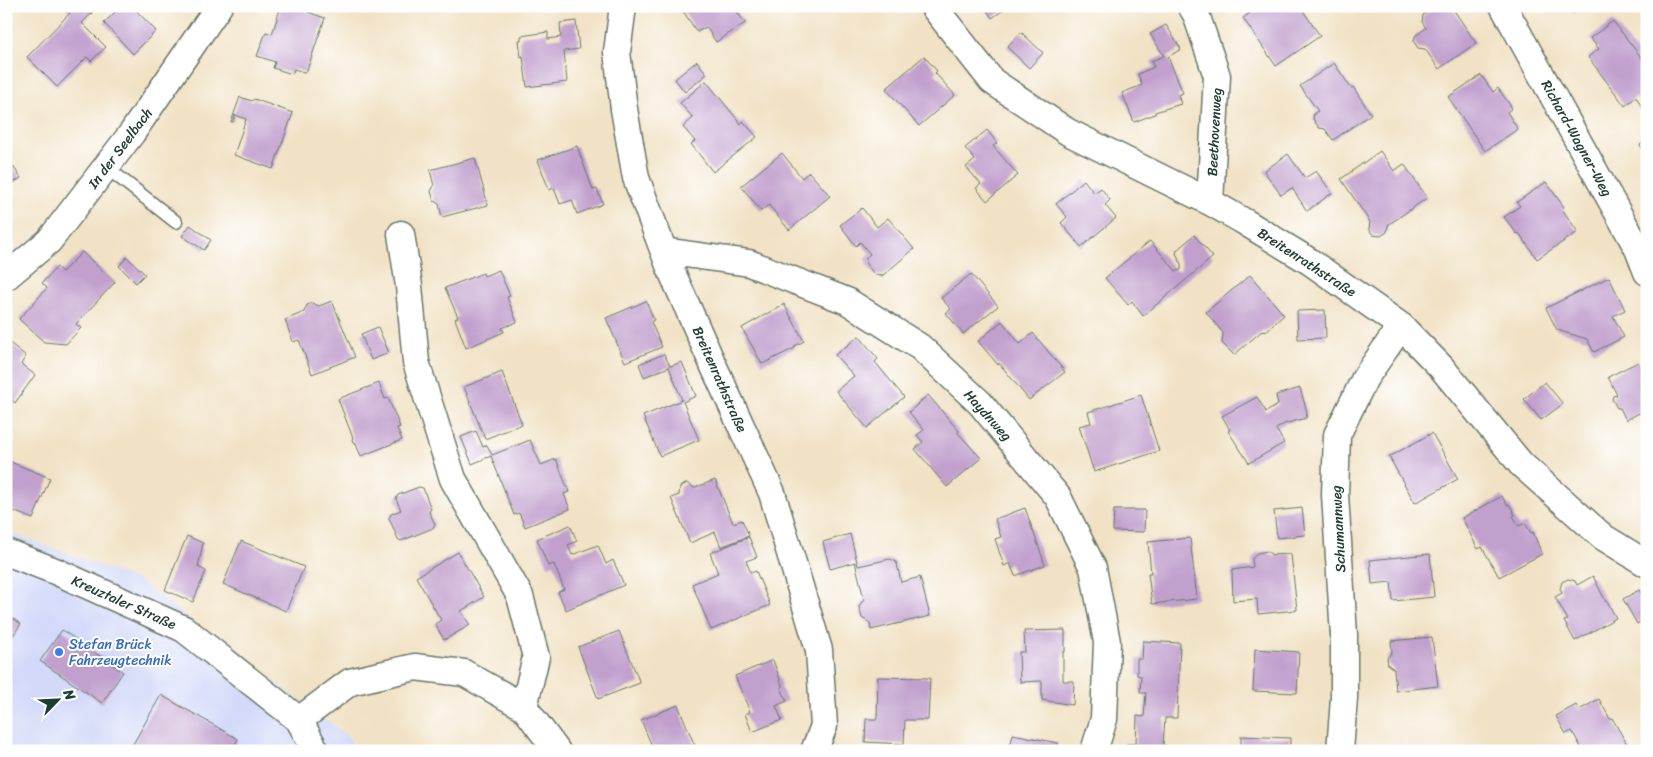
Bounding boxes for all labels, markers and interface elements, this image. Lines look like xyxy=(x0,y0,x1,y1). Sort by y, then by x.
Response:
street label: Richard-Wagner-Weg xyxy=(1534,75,1619,201)
street label: Beethovenweg xyxy=(1200,87,1229,177)
street label: In der Seelbach xyxy=(81,102,159,195)
street label: Breitenrathstraße xyxy=(1252,221,1362,304)
street label: Breitenrathstraße xyxy=(685,322,754,437)
street label: Haydnweg xyxy=(957,384,1018,447)
street label: Schumannweg xyxy=(1324,485,1353,573)
street label: Kreuztaler Straße xyxy=(67,568,180,637)
place label: Stefan Brück Fahrzeugtechnik xyxy=(69,632,172,673)
marker: Stefan Brück Fahrzeugtechnik xyxy=(53,646,65,658)
north arrow xyxy=(32,674,82,724)
text: N xyxy=(56,684,83,705)

